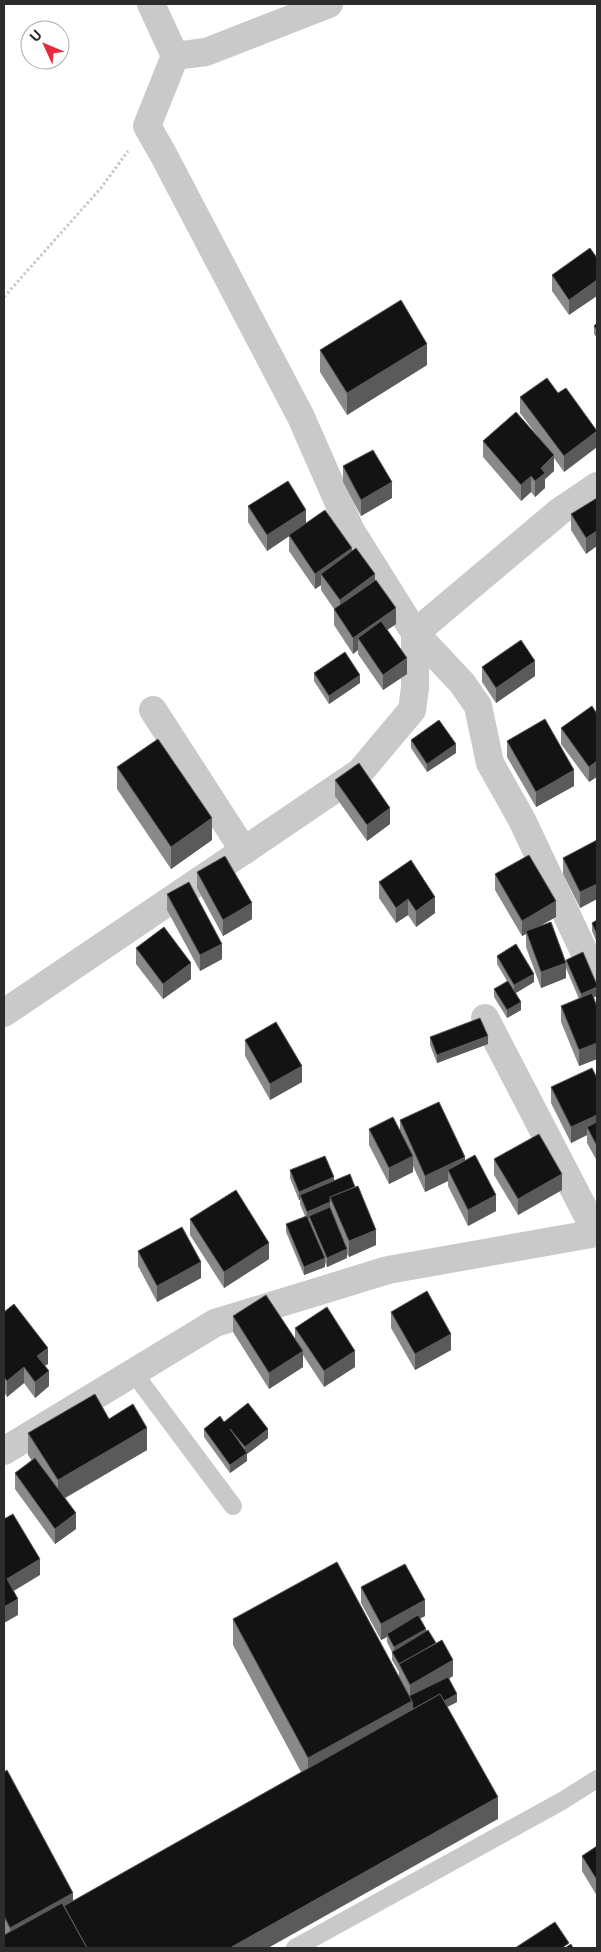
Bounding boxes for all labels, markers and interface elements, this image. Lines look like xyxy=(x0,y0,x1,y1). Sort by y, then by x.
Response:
north arrow xyxy=(20,20,70,70)
text: U xyxy=(26,27,45,45)

